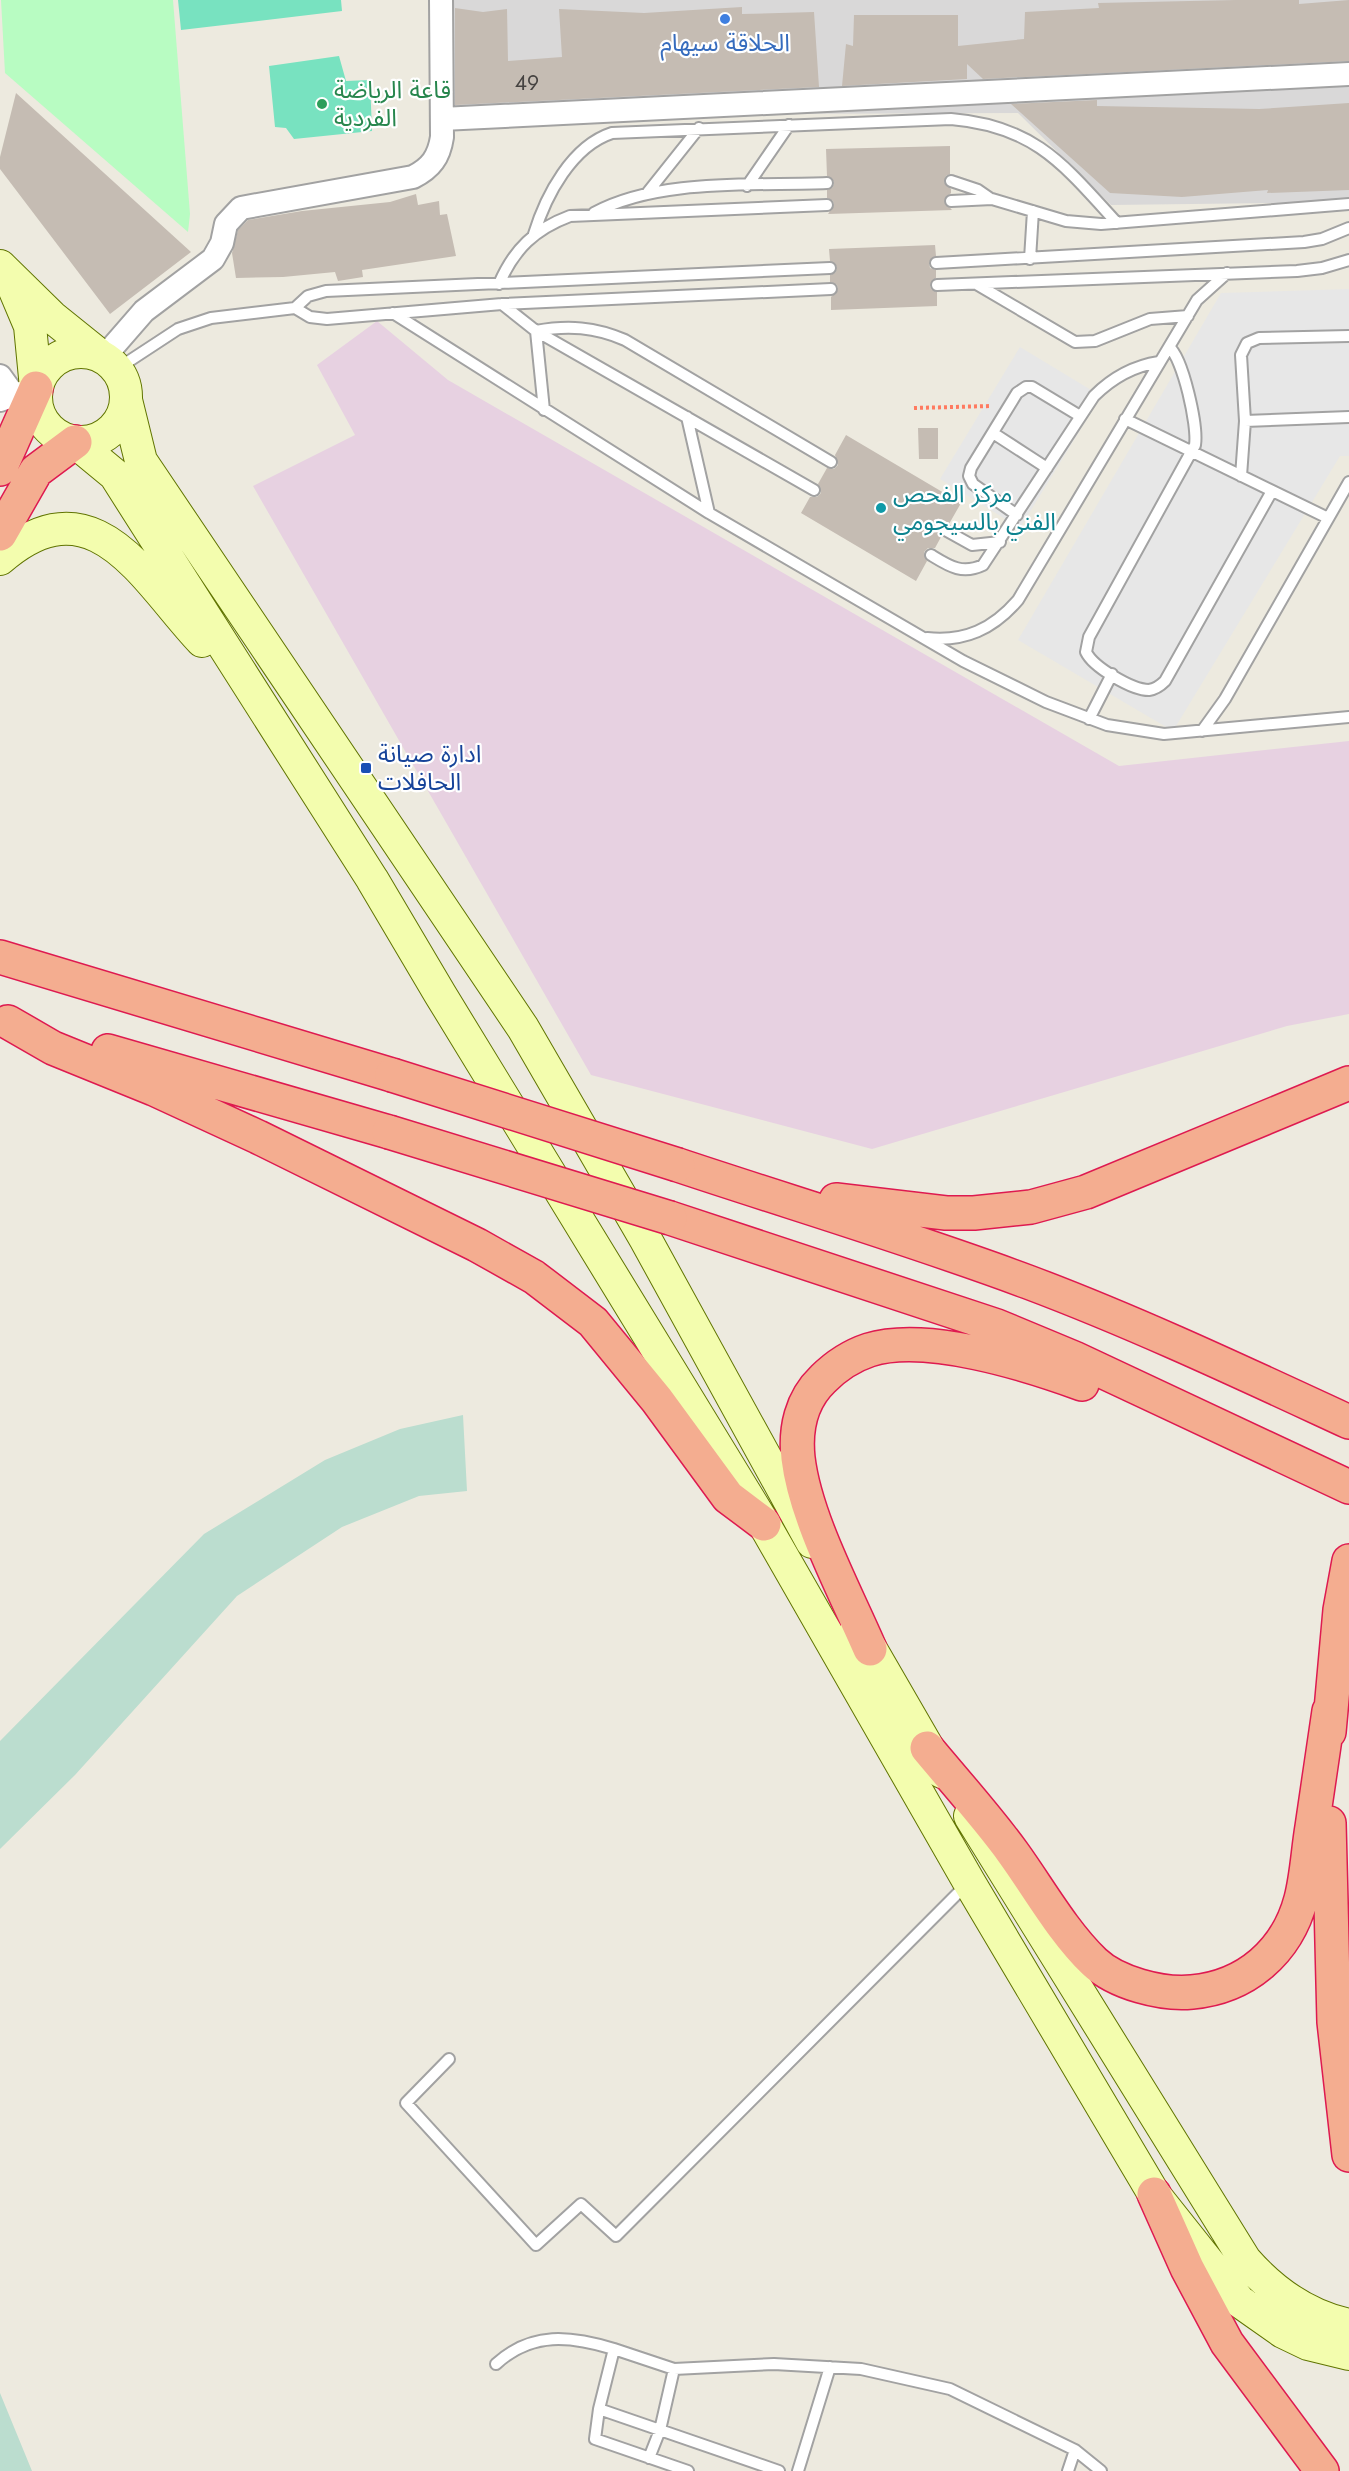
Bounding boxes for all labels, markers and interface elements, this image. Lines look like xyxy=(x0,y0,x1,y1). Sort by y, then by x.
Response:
marker: الحلاقة سيهام xyxy=(718,12,732,26)
place label: الحلاقة سيهام xyxy=(660,25,790,61)
house number: 49 xyxy=(515,68,539,98)
place label: قاعة الرياضة الفردية xyxy=(334,72,451,135)
marker: قاعة الرياضة الفردية xyxy=(315,97,329,111)
place label: مركز الفحص الفني بالسيجومي xyxy=(893,476,1056,541)
marker: مركز الفحص الفني بالسيجومي xyxy=(874,501,888,515)
place label: ادارة صيانة الحافلات xyxy=(378,736,481,799)
marker: ادارة صيانة الحافلات xyxy=(359,761,373,775)

